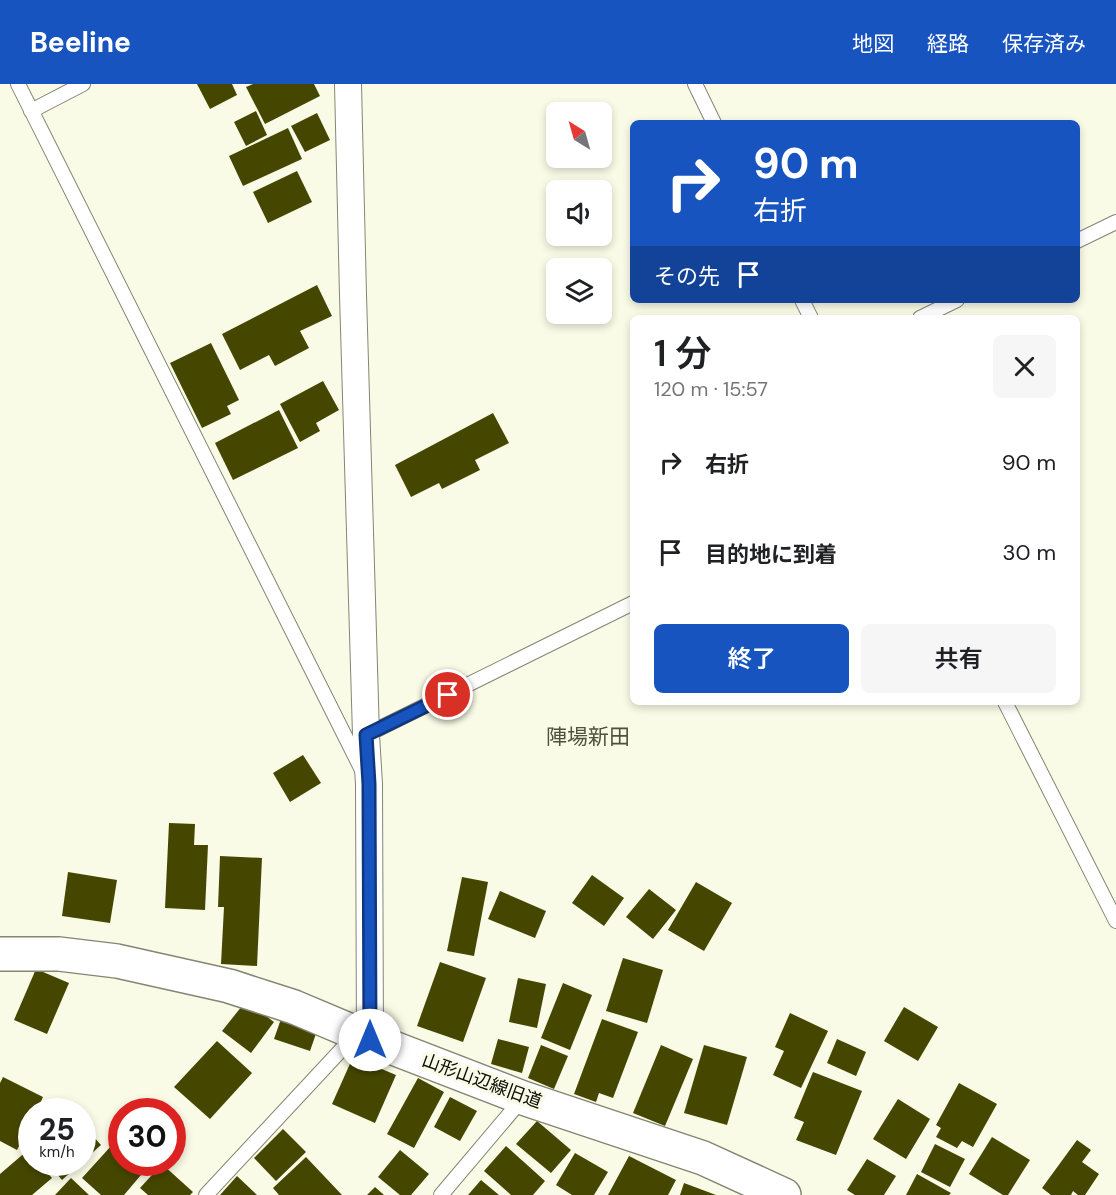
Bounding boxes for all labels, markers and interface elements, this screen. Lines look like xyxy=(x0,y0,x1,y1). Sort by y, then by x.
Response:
text: Beeline xyxy=(30,24,131,61)
text: 地図 xyxy=(852,30,894,58)
text: 経路 xyxy=(927,30,969,58)
text: 保存済み xyxy=(1002,30,1086,58)
north arrow xyxy=(546,102,612,168)
map controls xyxy=(546,102,612,324)
text: 90 m xyxy=(753,136,859,191)
icon: right xyxy=(654,144,732,222)
button: sound xyxy=(546,180,612,246)
text: 右折 xyxy=(753,193,807,228)
button: layers xyxy=(546,258,612,324)
icon: arrive xyxy=(732,258,765,291)
text: その先 xyxy=(654,262,720,291)
text: 1 分 xyxy=(654,330,711,377)
button: close xyxy=(993,335,1056,398)
text: 120 m · 15:57 xyxy=(654,376,768,402)
icon: right xyxy=(654,446,687,479)
text: 90 m xyxy=(1002,448,1056,477)
text: 右折 xyxy=(705,450,749,479)
icon: arrive xyxy=(654,536,687,569)
text: 30 m xyxy=(1002,538,1056,567)
text: 目的地に到着 xyxy=(705,540,837,569)
button: 終了 xyxy=(654,624,849,693)
button: 共有 xyxy=(861,624,1056,693)
pin xyxy=(422,669,473,720)
icon: arrive xyxy=(431,678,464,711)
district label: 陣場新田 xyxy=(546,723,630,751)
position arrow xyxy=(338,1008,402,1072)
street label: 山形山辺線旧道 xyxy=(419,1048,545,1114)
speed limit sign: 30 xyxy=(108,1098,186,1176)
text: 25 xyxy=(39,1110,75,1149)
text: km/h xyxy=(39,1142,75,1162)

